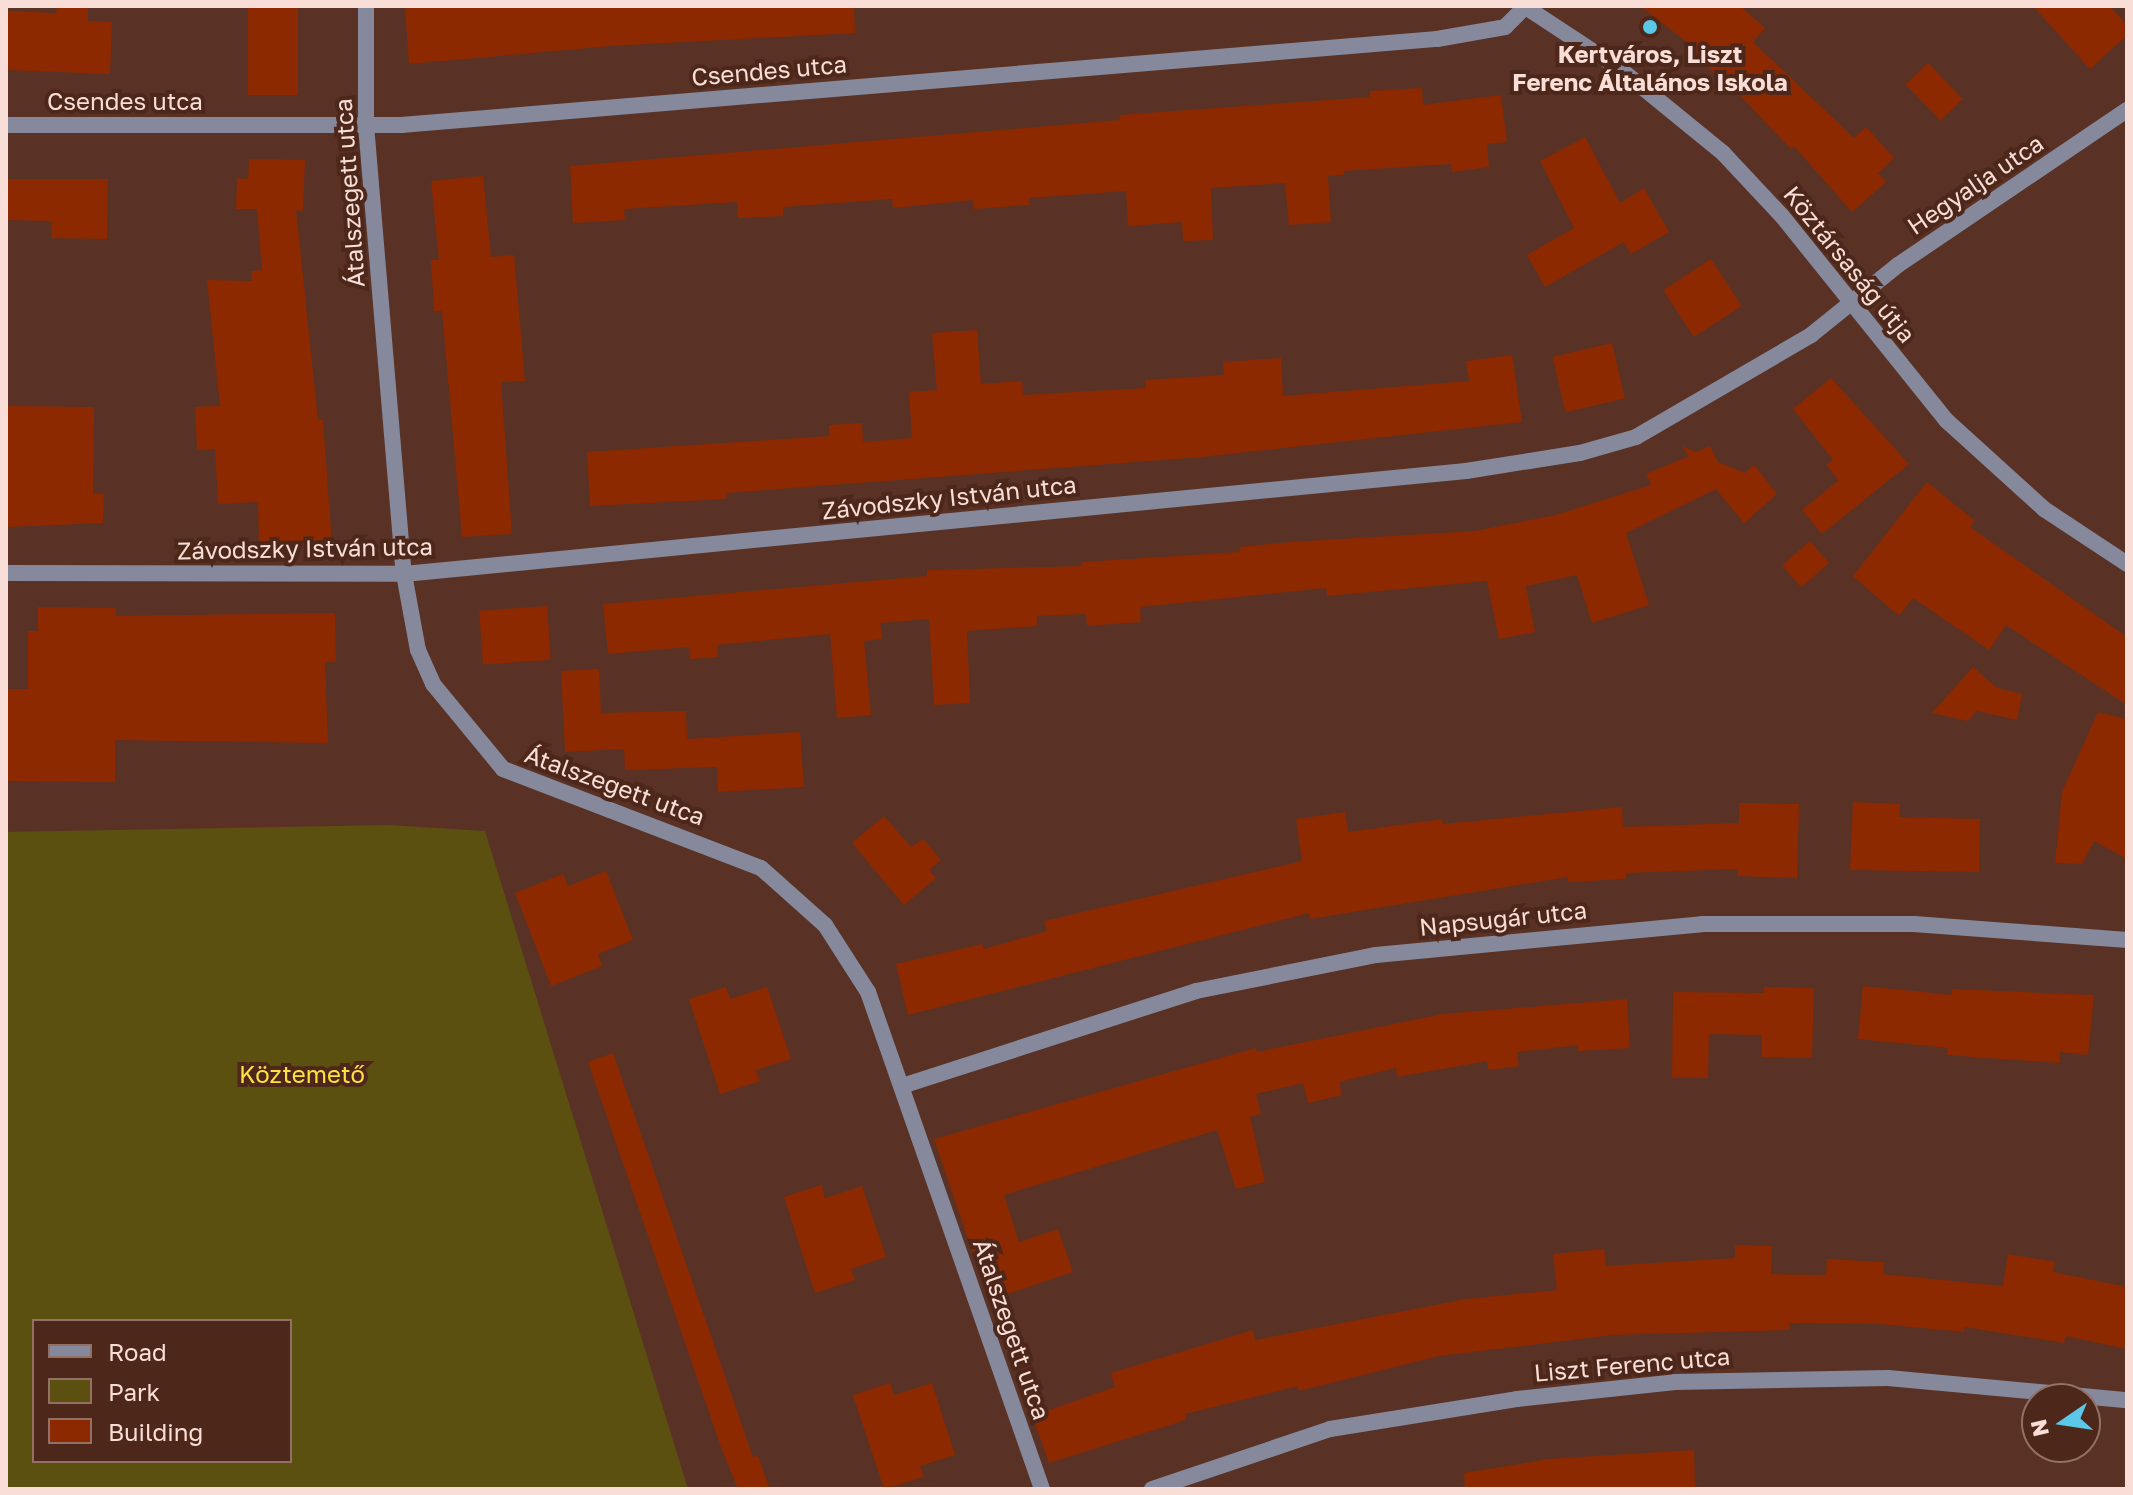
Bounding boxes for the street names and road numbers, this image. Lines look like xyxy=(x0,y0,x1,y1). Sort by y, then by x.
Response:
street label: Csendes utca xyxy=(690,49,848,91)
street label: Csendes utca xyxy=(47,87,203,115)
street label: Átalszegett utca xyxy=(328,98,370,288)
street label: Hegyalja utca xyxy=(1902,128,2048,240)
street label: Köztársaság útja xyxy=(1778,180,1922,348)
street label: Závodszky István utca xyxy=(820,469,1078,525)
street label: Závodszky István utca xyxy=(177,531,433,565)
street label: Átalszegett utca xyxy=(521,739,709,831)
street label: Napsugár utca xyxy=(1418,895,1588,941)
street label: Átalszegett utca xyxy=(968,1235,1056,1423)
street label: Liszt Ferenc utca xyxy=(1533,1341,1731,1387)

